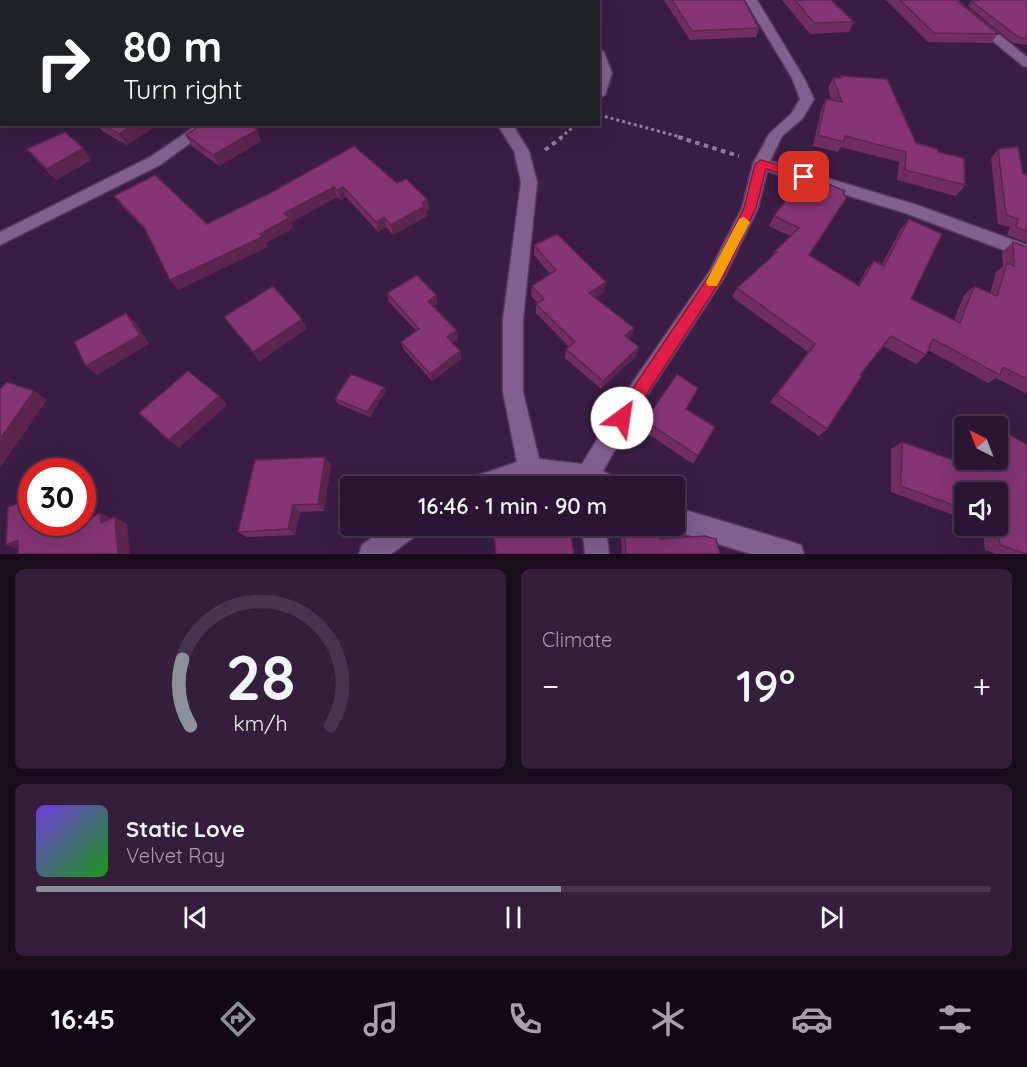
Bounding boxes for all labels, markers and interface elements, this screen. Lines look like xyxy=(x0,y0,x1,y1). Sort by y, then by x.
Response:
text: 80 m xyxy=(123,20,222,73)
icon: right xyxy=(24,24,102,102)
text: Turn right xyxy=(123,72,242,106)
pin xyxy=(778,151,829,202)
icon: arrive xyxy=(787,160,820,193)
position arrow xyxy=(590,386,654,450)
north arrow xyxy=(954,416,1008,470)
map controls xyxy=(954,416,1008,536)
speed limit sign: 30 xyxy=(18,458,96,536)
button: sound xyxy=(954,482,1008,536)
text: 16:46 · 1 min · 90 m xyxy=(418,492,607,520)
text: Climate xyxy=(542,627,612,652)
text: 28 xyxy=(226,638,295,716)
text: 19° xyxy=(736,657,796,713)
text: − xyxy=(542,665,559,706)
text: + xyxy=(972,665,991,706)
text: km/h xyxy=(233,710,288,736)
text: Static Love xyxy=(126,815,245,843)
text: Velvet Ray xyxy=(126,843,225,868)
icon: previous xyxy=(179,901,212,934)
icon: pause xyxy=(497,901,530,934)
icon: next xyxy=(815,901,848,934)
icon: directions xyxy=(217,998,259,1040)
icon: music xyxy=(360,998,402,1040)
icon: phone xyxy=(504,998,546,1040)
icon: climate xyxy=(647,998,689,1040)
icon: car xyxy=(791,998,833,1040)
icon: filters xyxy=(934,998,976,1040)
text: 16:45 xyxy=(51,1002,115,1036)

